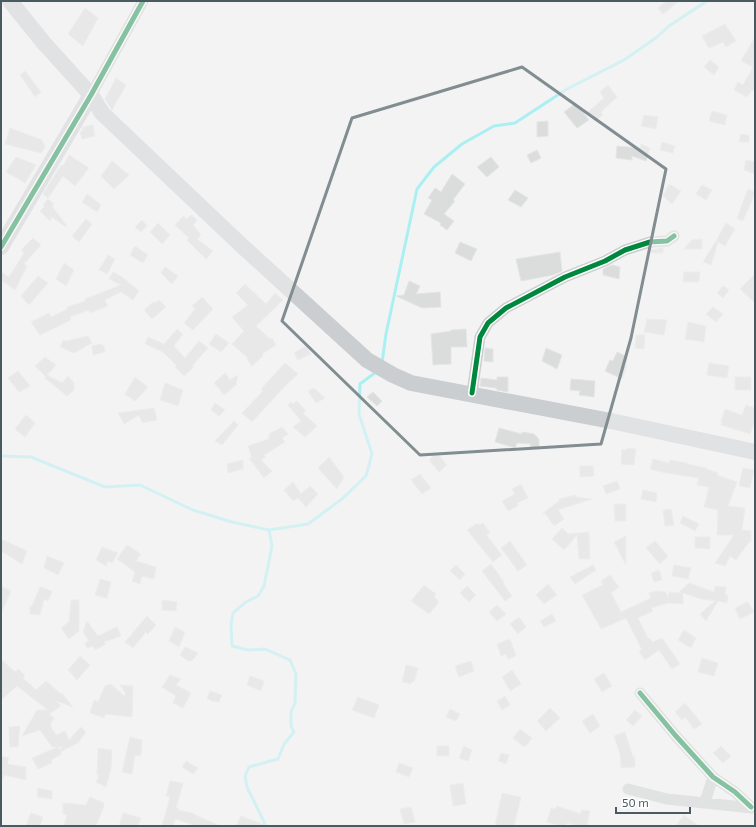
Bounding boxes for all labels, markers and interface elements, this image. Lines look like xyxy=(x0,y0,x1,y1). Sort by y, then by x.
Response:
scale bar xyxy=(616,789,690,815)
text: 50 m xyxy=(622,795,649,809)

